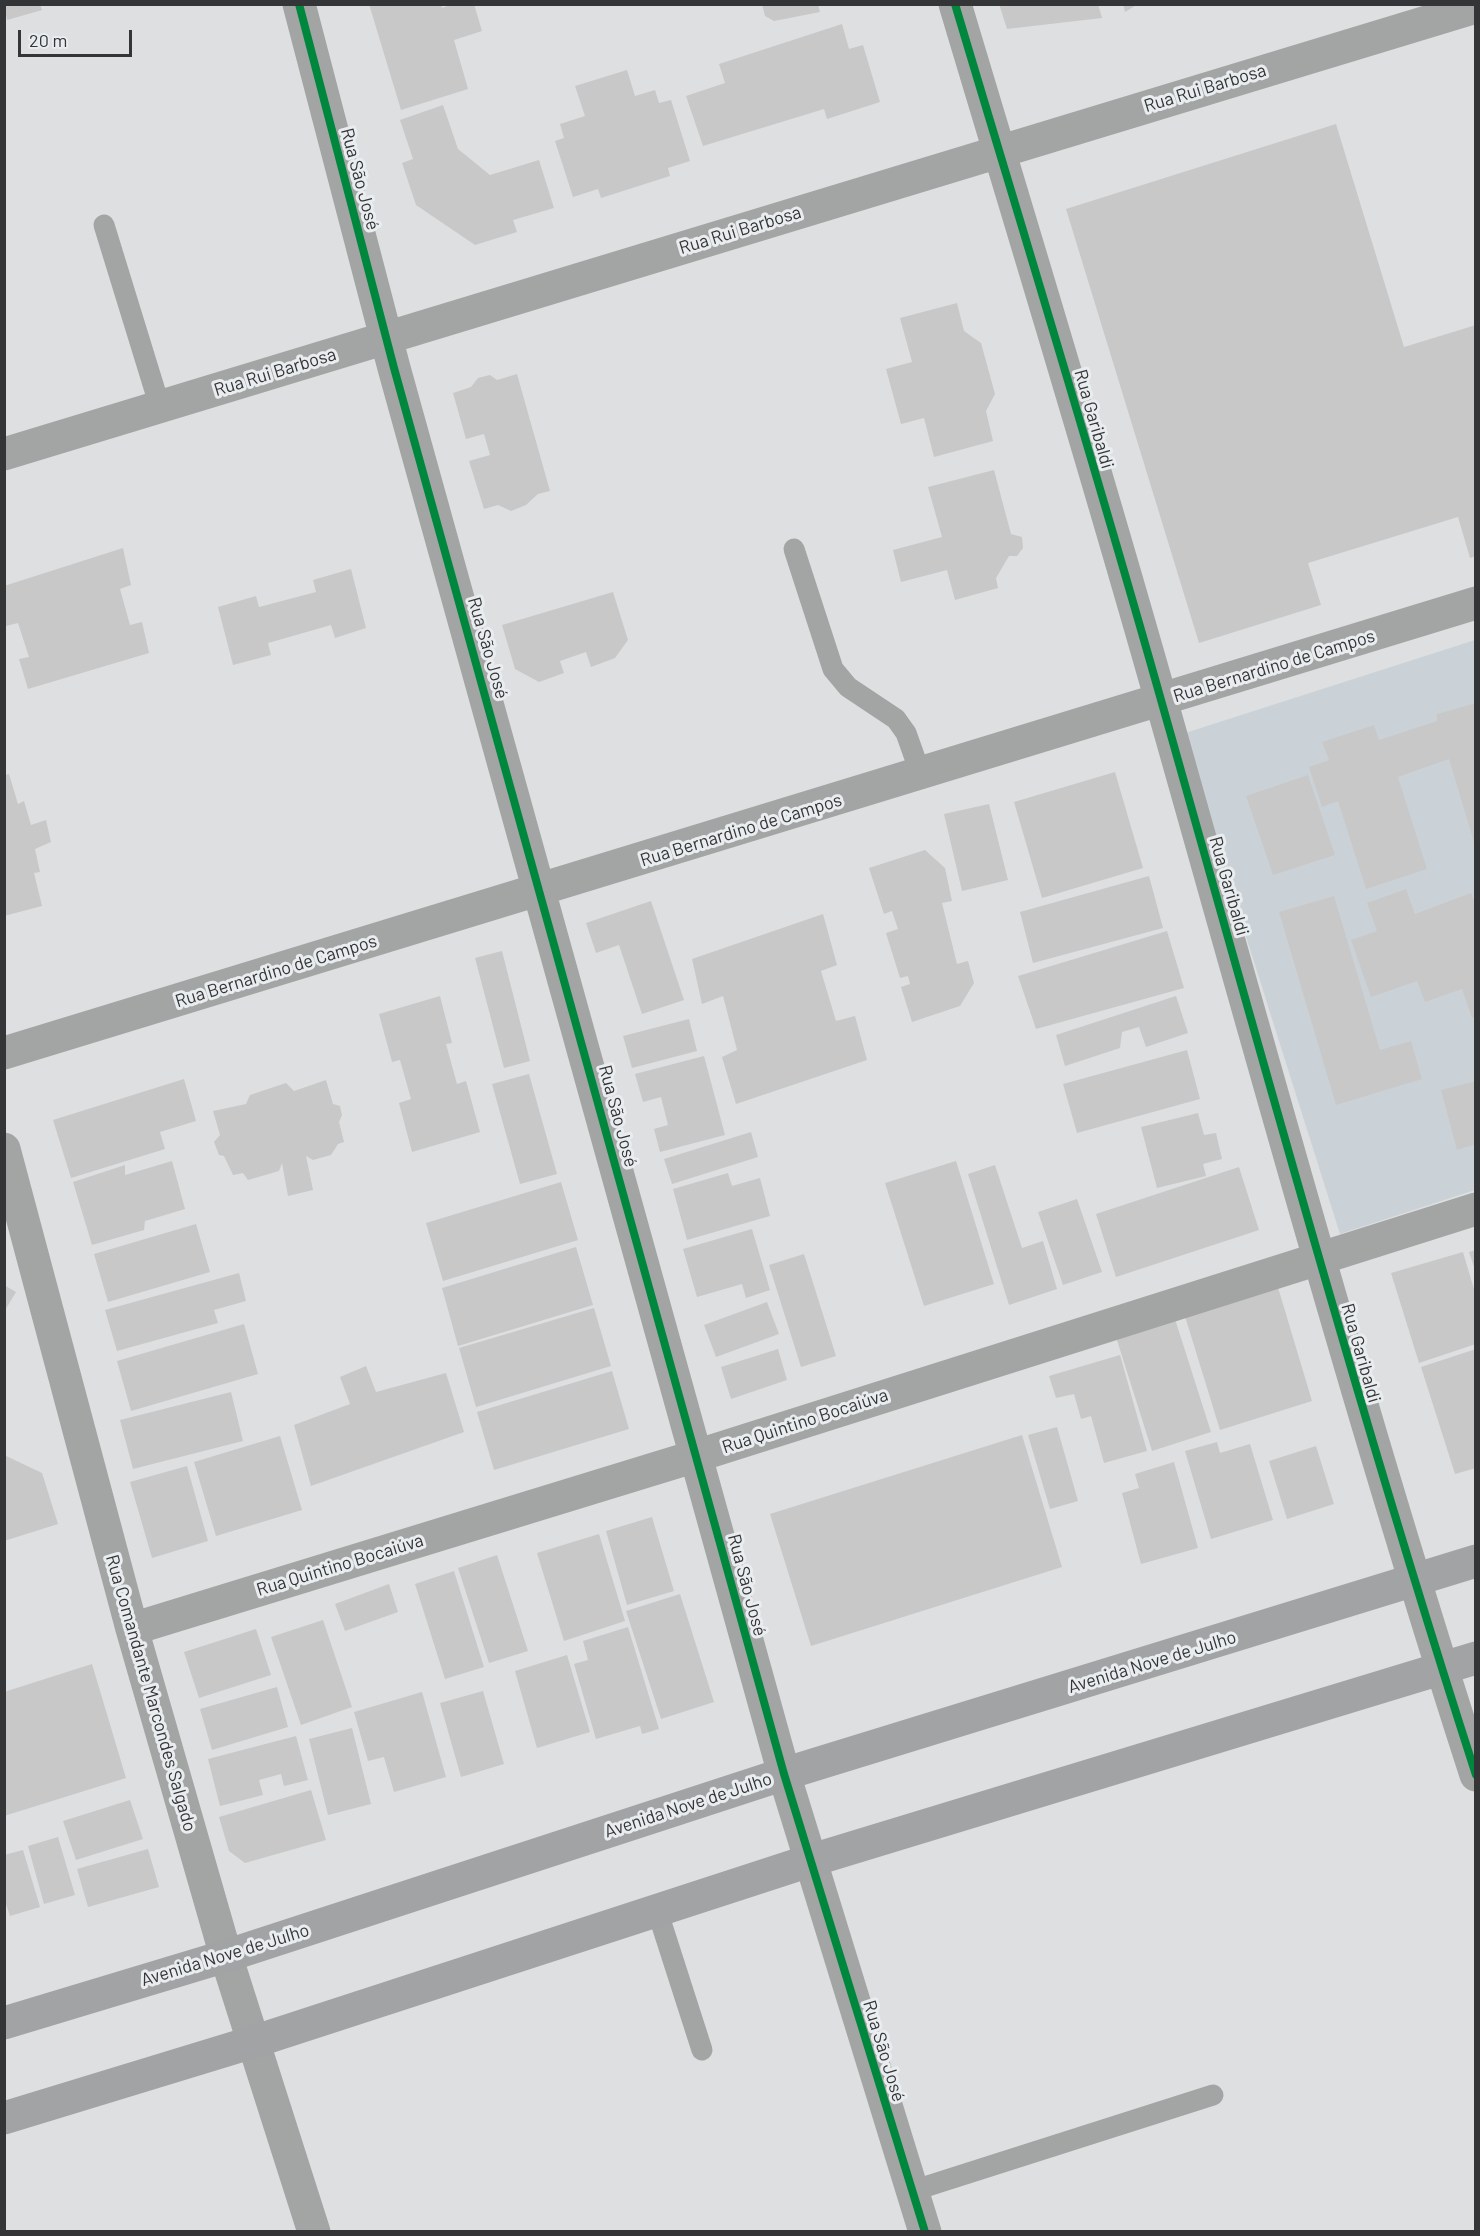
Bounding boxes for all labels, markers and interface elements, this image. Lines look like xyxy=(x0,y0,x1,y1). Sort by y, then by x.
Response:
scale bar xyxy=(21,18,135,56)
text: 20 m xyxy=(29,29,67,51)
street label: Rua Rui Barbosa xyxy=(1141,59,1269,117)
street label: Rua São José xyxy=(336,126,384,232)
street label: Rua Rui Barbosa xyxy=(676,201,804,259)
street label: Rua Rui Barbosa xyxy=(211,343,339,401)
street label: Rua Garibaldi xyxy=(1070,367,1118,471)
street label: Rua São José xyxy=(463,595,513,701)
street label: Rua Bernardino de Campos xyxy=(1171,625,1377,707)
street label: Rua Bernardino de Campos xyxy=(638,789,844,871)
street label: Rua Garibaldi xyxy=(1205,834,1253,938)
street label: Rua Bernardino de Campos xyxy=(173,930,379,1012)
street label: Rua São José xyxy=(594,1063,642,1169)
street label: Rua Garibaldi xyxy=(1337,1301,1385,1405)
street label: Rua Quintino Bocaiúva xyxy=(719,1384,891,1458)
street label: Rua Quintino Bocaiúva xyxy=(254,1529,426,1601)
street label: Rua São José xyxy=(723,1532,771,1638)
street label: Rua Comandante Marcondes Salgado xyxy=(101,1552,201,1834)
street label: Avenida Nove de Julho xyxy=(1065,1626,1239,1698)
street label: Avenida Nove de Julho xyxy=(602,1768,774,1842)
street label: Avenida Nove de Julho xyxy=(138,1919,312,1991)
street label: Rua São José xyxy=(858,1998,910,2104)

